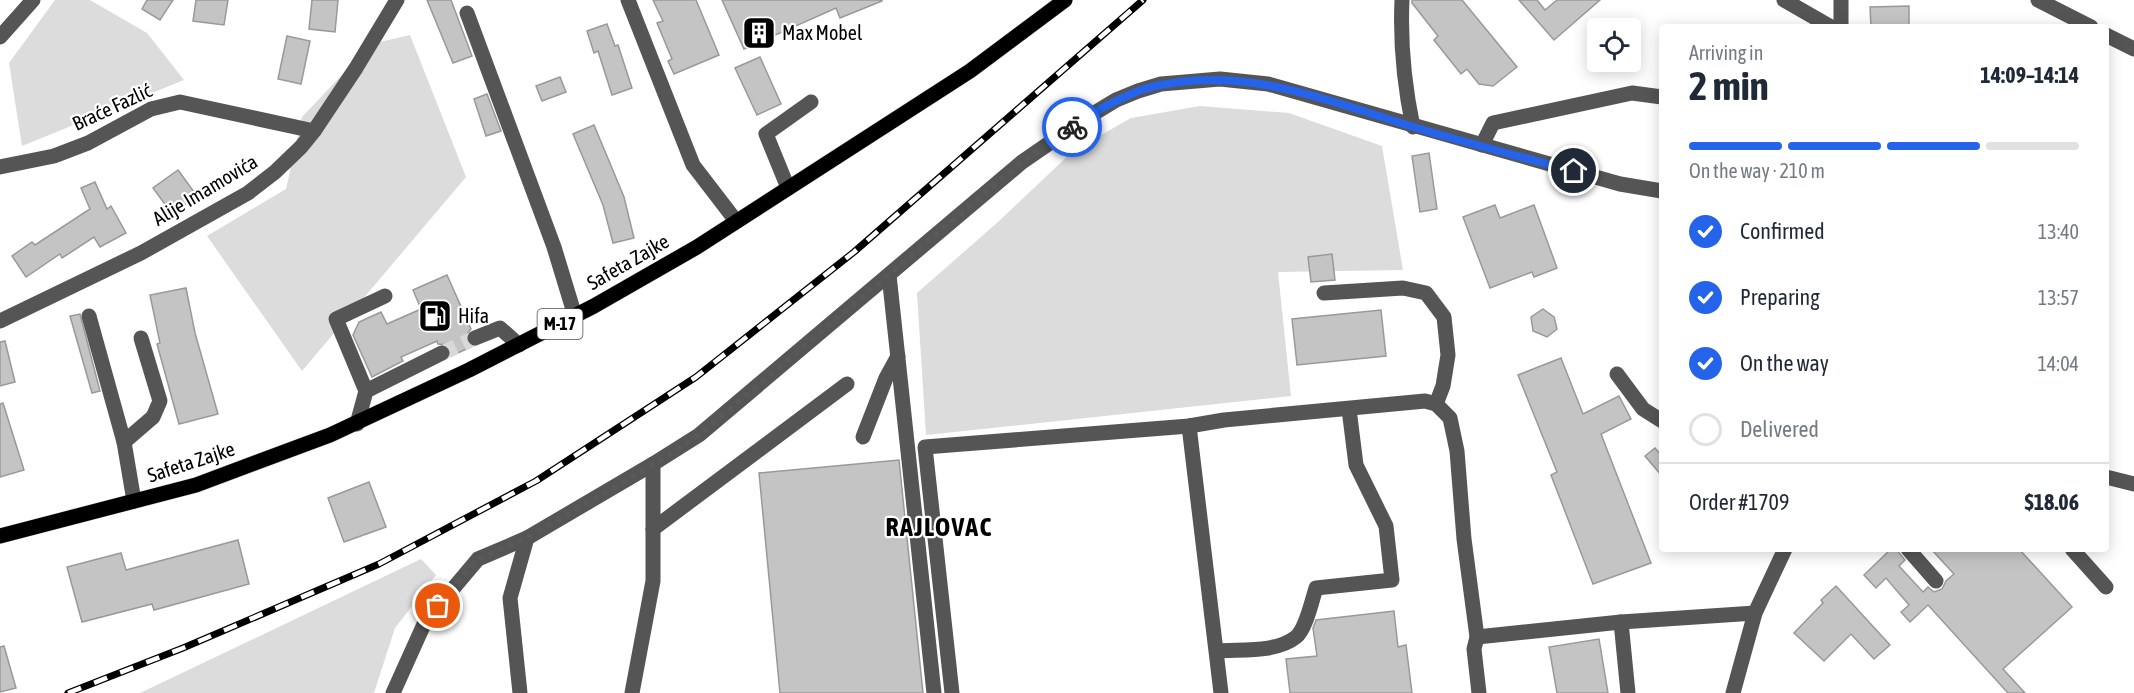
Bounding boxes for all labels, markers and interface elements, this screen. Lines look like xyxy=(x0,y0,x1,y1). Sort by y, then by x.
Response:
building icon: Max Mobel xyxy=(741,15,777,51)
map controls xyxy=(1587,18,1641,72)
button: locate xyxy=(1587,18,1641,72)
place label: Max Mobel xyxy=(782,21,863,44)
text: Arriving in xyxy=(1689,41,1763,64)
text: 14:09–14:14 xyxy=(1980,62,2079,88)
text: 2 min xyxy=(1689,64,1769,108)
street label: Braće Fazlić xyxy=(68,78,156,135)
courier xyxy=(1042,97,1102,157)
icon: bike xyxy=(1056,111,1089,144)
pin xyxy=(1548,145,1599,196)
street label: Alije Imamovića xyxy=(148,149,261,230)
icon: home xyxy=(1557,154,1590,187)
text: On the way · 210 m xyxy=(1689,159,1825,182)
icon: check xyxy=(1689,215,1722,248)
text: Confirmed xyxy=(1740,218,1825,244)
text: 13:40 xyxy=(2038,220,2079,243)
street label: Safeta Zajke xyxy=(583,229,673,294)
icon: check xyxy=(1689,281,1722,314)
text: Preparing xyxy=(1740,284,1820,310)
text: 13:57 xyxy=(2038,286,2079,309)
fuel station icon: Hifa xyxy=(417,298,453,334)
place label: Hifa xyxy=(458,304,489,327)
road number: M-17 xyxy=(538,309,582,339)
icon: check xyxy=(1689,347,1722,380)
text: On the way xyxy=(1740,350,1829,376)
text: 14:04 xyxy=(2037,352,2079,375)
text: Delivered xyxy=(1740,416,1819,442)
street label: Safeta Zajke xyxy=(144,437,237,486)
text: Order #1709 xyxy=(1689,489,1789,515)
text: $18.06 xyxy=(2024,489,2079,515)
district label: RAJLOVAC xyxy=(885,512,993,542)
pin xyxy=(412,580,463,631)
icon: bag xyxy=(421,589,454,622)

